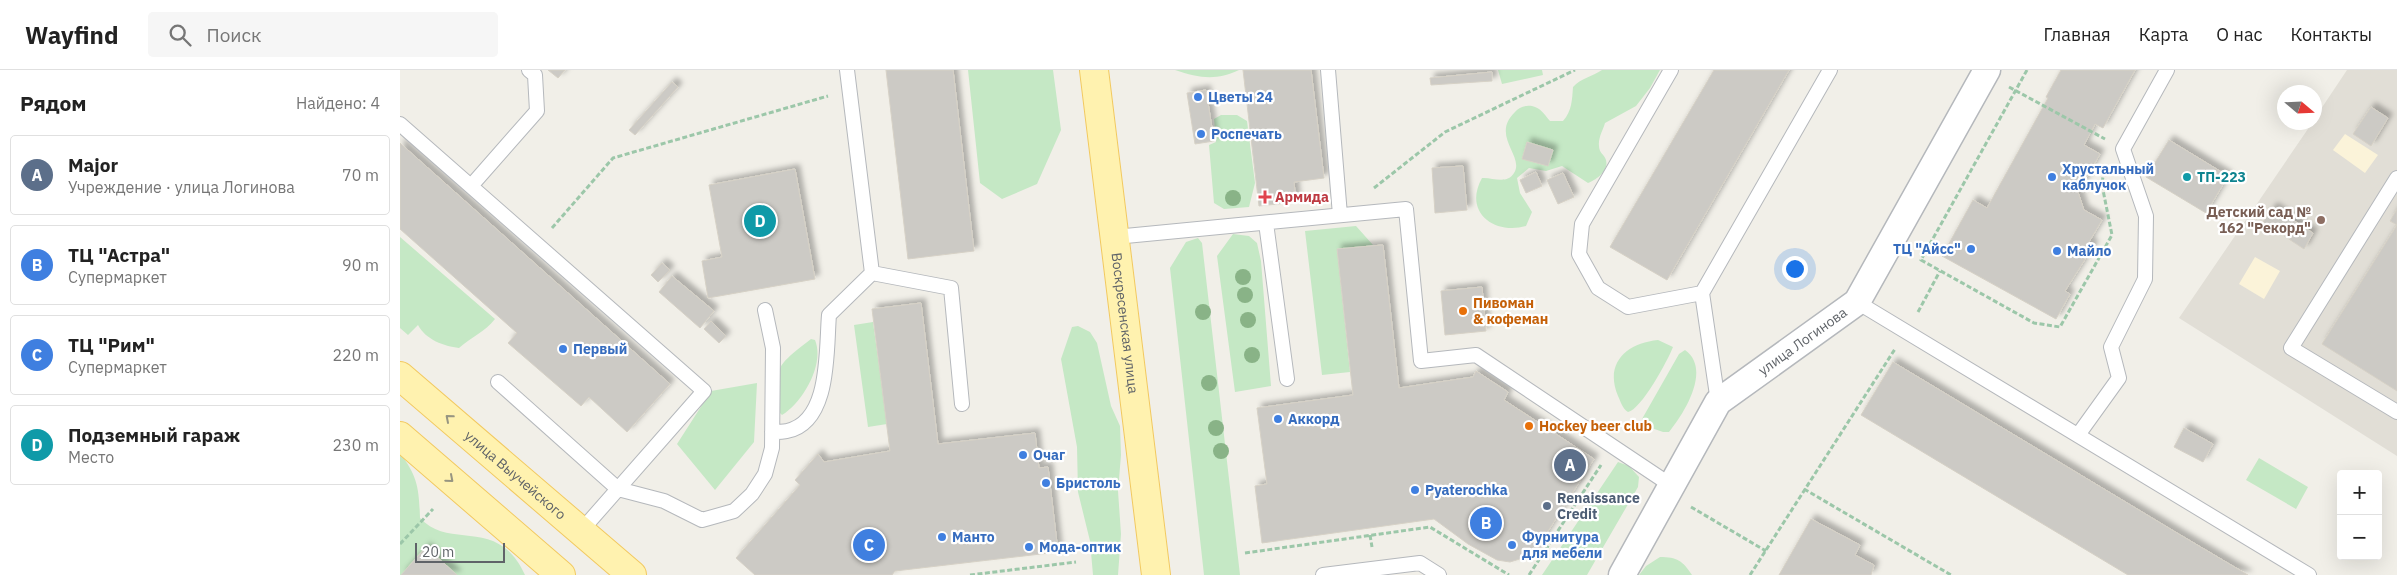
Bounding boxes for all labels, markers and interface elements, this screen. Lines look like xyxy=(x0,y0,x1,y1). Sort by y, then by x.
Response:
search box xyxy=(148,12,498,57)
text: Wayfind xyxy=(25,19,118,51)
icon: search xyxy=(166,21,194,49)
text: Поиск xyxy=(206,23,261,47)
text: Главная xyxy=(2043,23,2111,46)
text: Карта xyxy=(2139,23,2188,46)
text: О нас xyxy=(2216,23,2263,46)
text: Контакты xyxy=(2291,23,2372,46)
north arrow xyxy=(2277,85,2322,130)
place label: Цветы 24 xyxy=(1208,88,1273,106)
text: Рядом xyxy=(20,89,87,117)
marker: Цветы 24 xyxy=(1192,91,1204,103)
text: Найдено: 4 xyxy=(296,93,380,113)
place label: Роспечать xyxy=(1211,125,1282,143)
marker: Роспечать xyxy=(1195,128,1207,140)
text: Major xyxy=(68,153,118,177)
place label: Хрустальный каблучок xyxy=(2062,160,2154,194)
text: A xyxy=(32,165,42,185)
text: 70 m xyxy=(342,165,379,185)
place label: ТП-223 xyxy=(2197,168,2246,186)
marker: Хрустальный каблучок xyxy=(2046,171,2058,183)
marker: ТП-223 xyxy=(2181,171,2193,183)
text: Учреждение · улица Логинова xyxy=(68,177,295,197)
place label: Армида xyxy=(1275,188,1329,206)
marker: Армида xyxy=(1259,191,1271,203)
pin: D xyxy=(744,202,776,240)
place label: Детский сад № 162 "Рекорд" xyxy=(2207,203,2311,237)
marker: Детский сад № 162 "Рекорд" xyxy=(2315,214,2327,226)
place label: ТЦ "Айсс" xyxy=(1893,240,1961,258)
place label: Майло xyxy=(2067,242,2112,260)
text: ТЦ "Астра" xyxy=(68,243,170,267)
marker: ТЦ "Айсс" xyxy=(1965,243,1977,255)
marker: Майло xyxy=(2051,245,2063,257)
street label: Воскресенская улица xyxy=(1107,251,1143,395)
text: B xyxy=(32,255,42,275)
text: 90 m xyxy=(342,255,379,275)
your location xyxy=(1782,256,1808,282)
text: Супермаркет xyxy=(68,267,167,287)
place label: Пивоман & кофеман xyxy=(1473,294,1548,328)
street label: улица Логинова xyxy=(1755,303,1851,379)
marker: Пивоман & кофеман xyxy=(1457,305,1469,317)
text: ТЦ "Рим" xyxy=(68,333,155,357)
place label: Первый xyxy=(573,340,627,358)
marker: Первый xyxy=(557,343,569,355)
text: C xyxy=(32,345,42,365)
text: 220 m xyxy=(332,345,379,365)
text: Супермаркет xyxy=(68,357,167,377)
place label: Аккорд xyxy=(1288,410,1340,428)
marker: Аккорд xyxy=(1272,413,1284,425)
one-way arrow xyxy=(446,415,455,424)
place label: Hockey beer club xyxy=(1539,417,1652,435)
marker: Hockey beer club xyxy=(1523,420,1535,432)
text: Подземный гараж xyxy=(68,423,240,447)
street label: улица Выучейского xyxy=(461,426,570,524)
text: D xyxy=(31,435,43,455)
text: 230 m xyxy=(332,435,379,455)
place label: Очаг xyxy=(1033,446,1065,464)
pin: A xyxy=(1554,446,1586,484)
text: Место xyxy=(68,447,114,467)
marker: Очаг xyxy=(1017,449,1029,461)
map controls xyxy=(2337,470,2382,560)
button: + xyxy=(2337,470,2382,515)
one-way arrow xyxy=(445,474,454,483)
place label: Бристоль xyxy=(1056,474,1121,492)
marker: Бристоль xyxy=(1040,477,1052,489)
place label: Pyaterochka xyxy=(1425,481,1508,499)
marker: Pyaterochka xyxy=(1409,484,1421,496)
place label: Renaissance Credit xyxy=(1557,489,1640,523)
marker: Renaissance Credit xyxy=(1541,500,1553,512)
pin: B xyxy=(1470,504,1502,542)
button: − xyxy=(2337,515,2382,560)
pin: C xyxy=(853,526,885,564)
place label: Манто xyxy=(952,528,995,546)
place label: Фурнитура для мебели xyxy=(1522,528,1602,562)
marker: Манто xyxy=(936,531,948,543)
place label: Мода-оптик xyxy=(1039,538,1121,556)
marker: Фурнитура для мебели xyxy=(1506,539,1518,551)
scale bar xyxy=(415,540,505,563)
marker: Мода-оптик xyxy=(1023,541,1035,553)
text: 20 m xyxy=(422,543,454,561)

